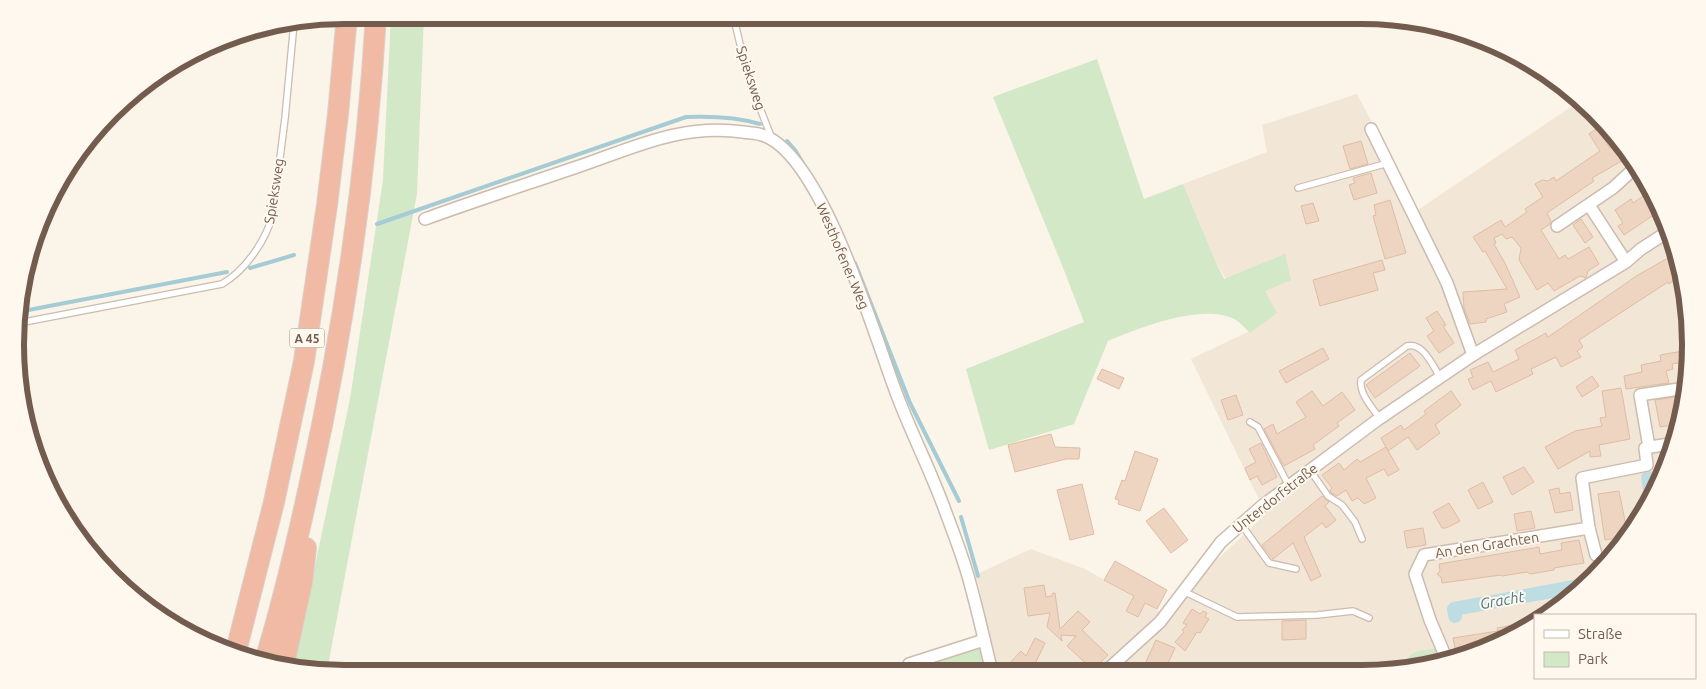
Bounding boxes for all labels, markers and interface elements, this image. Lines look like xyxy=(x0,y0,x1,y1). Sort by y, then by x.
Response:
street label: Spieksweg xyxy=(733,44,769,112)
street label: Spieksweg xyxy=(261,157,287,225)
street label: Westhofener Weg xyxy=(813,200,873,312)
road number: A 45 xyxy=(290,328,324,348)
street label: Unterdorfstraße xyxy=(1229,460,1321,536)
street label: An den Grachten xyxy=(1434,529,1540,561)
water label: Gracht xyxy=(1479,588,1526,612)
legend xyxy=(1534,614,1696,679)
text: Straße xyxy=(1578,625,1622,642)
text: Park xyxy=(1578,650,1608,667)

